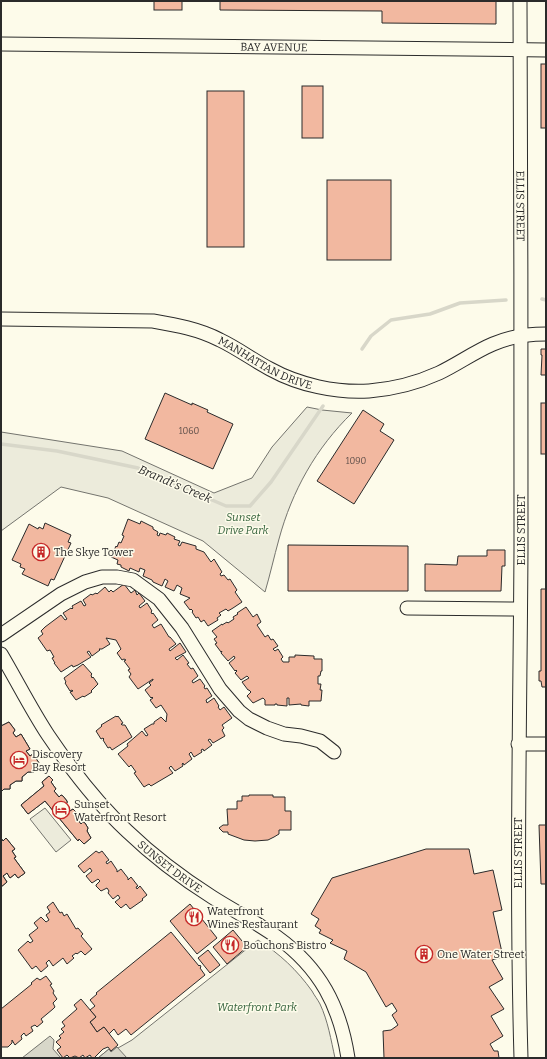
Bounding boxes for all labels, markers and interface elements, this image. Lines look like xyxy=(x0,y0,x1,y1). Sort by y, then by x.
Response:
street label: BAY AVENUE xyxy=(240,40,308,54)
street label: ELLIS STREET xyxy=(514,170,527,242)
street label: MANHATTAN DRIVE xyxy=(216,334,314,392)
house number: 1060 xyxy=(179,426,199,436)
house number: 1090 xyxy=(346,456,366,466)
water label: Brandt's Creek xyxy=(136,462,214,506)
street label: ELLIS STREET xyxy=(515,494,528,565)
park label: Sunset Drive Park xyxy=(217,511,270,537)
building icon: The Skye Tower xyxy=(31,542,51,562)
place label: The Skye Tower xyxy=(54,546,134,559)
place label: Discovery Bay Resort xyxy=(32,748,86,774)
hotel icon: Discovery Bay Resort xyxy=(9,750,29,770)
place label: Sunset Waterfront Resort xyxy=(74,798,166,824)
hotel icon: Sunset Waterfront Resort xyxy=(51,800,71,820)
street label: ELLIS STREET xyxy=(512,817,525,888)
street label: SUNSET DRIVE xyxy=(135,838,205,895)
place label: Waterfront Wines Restaurant xyxy=(207,905,298,931)
restaurant icon: Waterfront Wines Restaurant xyxy=(184,907,204,927)
restaurant icon: Bouchons Bistro xyxy=(220,935,240,955)
place label: Bouchons Bistro xyxy=(243,939,326,952)
building icon: One Water Street xyxy=(414,944,434,964)
place label: One Water Street xyxy=(437,948,525,961)
park label: Waterfront Park xyxy=(217,1001,298,1014)

